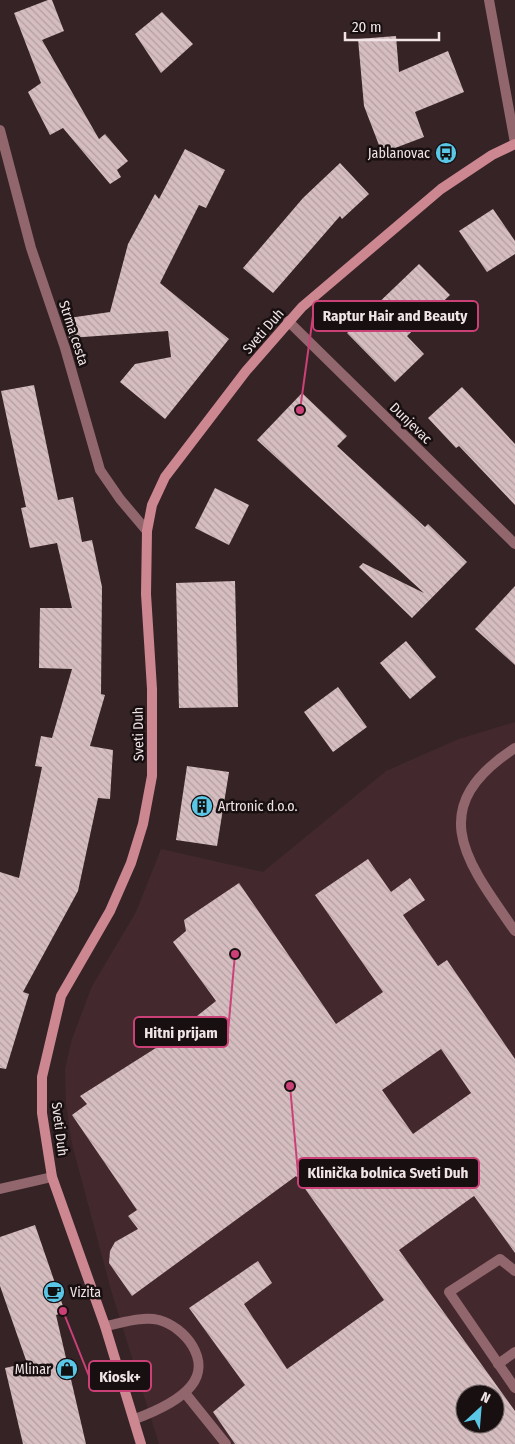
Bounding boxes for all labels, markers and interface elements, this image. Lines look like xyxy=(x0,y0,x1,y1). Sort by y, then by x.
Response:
scale bar xyxy=(345,10,439,42)
text: 20 m xyxy=(352,18,382,36)
bus stop icon: Jablanovac xyxy=(434,141,458,165)
place label: Jablanovac xyxy=(368,145,430,162)
street label: Strma cesta xyxy=(55,299,92,368)
callout: Raptur Hair and Beauty xyxy=(313,301,478,331)
street label: Sveti Duh xyxy=(239,305,288,357)
text: Raptur Hair and Beauty xyxy=(323,307,468,325)
street label: Dunjevac xyxy=(386,399,435,448)
street label: Sveti Duh xyxy=(130,707,147,761)
building icon: Artronic d.o.o. xyxy=(190,794,214,818)
place label: Artronic d.o.o. xyxy=(218,798,297,815)
callout: Hitni prijam xyxy=(134,1017,228,1047)
text: Hitni prijam xyxy=(144,1024,218,1042)
street label: Sveti Duh xyxy=(48,1101,71,1157)
callout: Klinička bolnica Sveti Duh xyxy=(298,1158,479,1188)
text: Klinička bolnica Sveti Duh xyxy=(308,1164,469,1182)
cafe icon: Vizita xyxy=(42,1280,66,1304)
place label: Vizita xyxy=(70,1284,101,1301)
shop icon: Mlinar xyxy=(55,1357,79,1381)
place label: Mlinar xyxy=(15,1361,51,1378)
callout: Kiosk+ xyxy=(89,1361,151,1391)
text: Kiosk+ xyxy=(99,1368,141,1386)
north arrow xyxy=(455,1384,505,1434)
text: N xyxy=(478,1388,493,1407)

